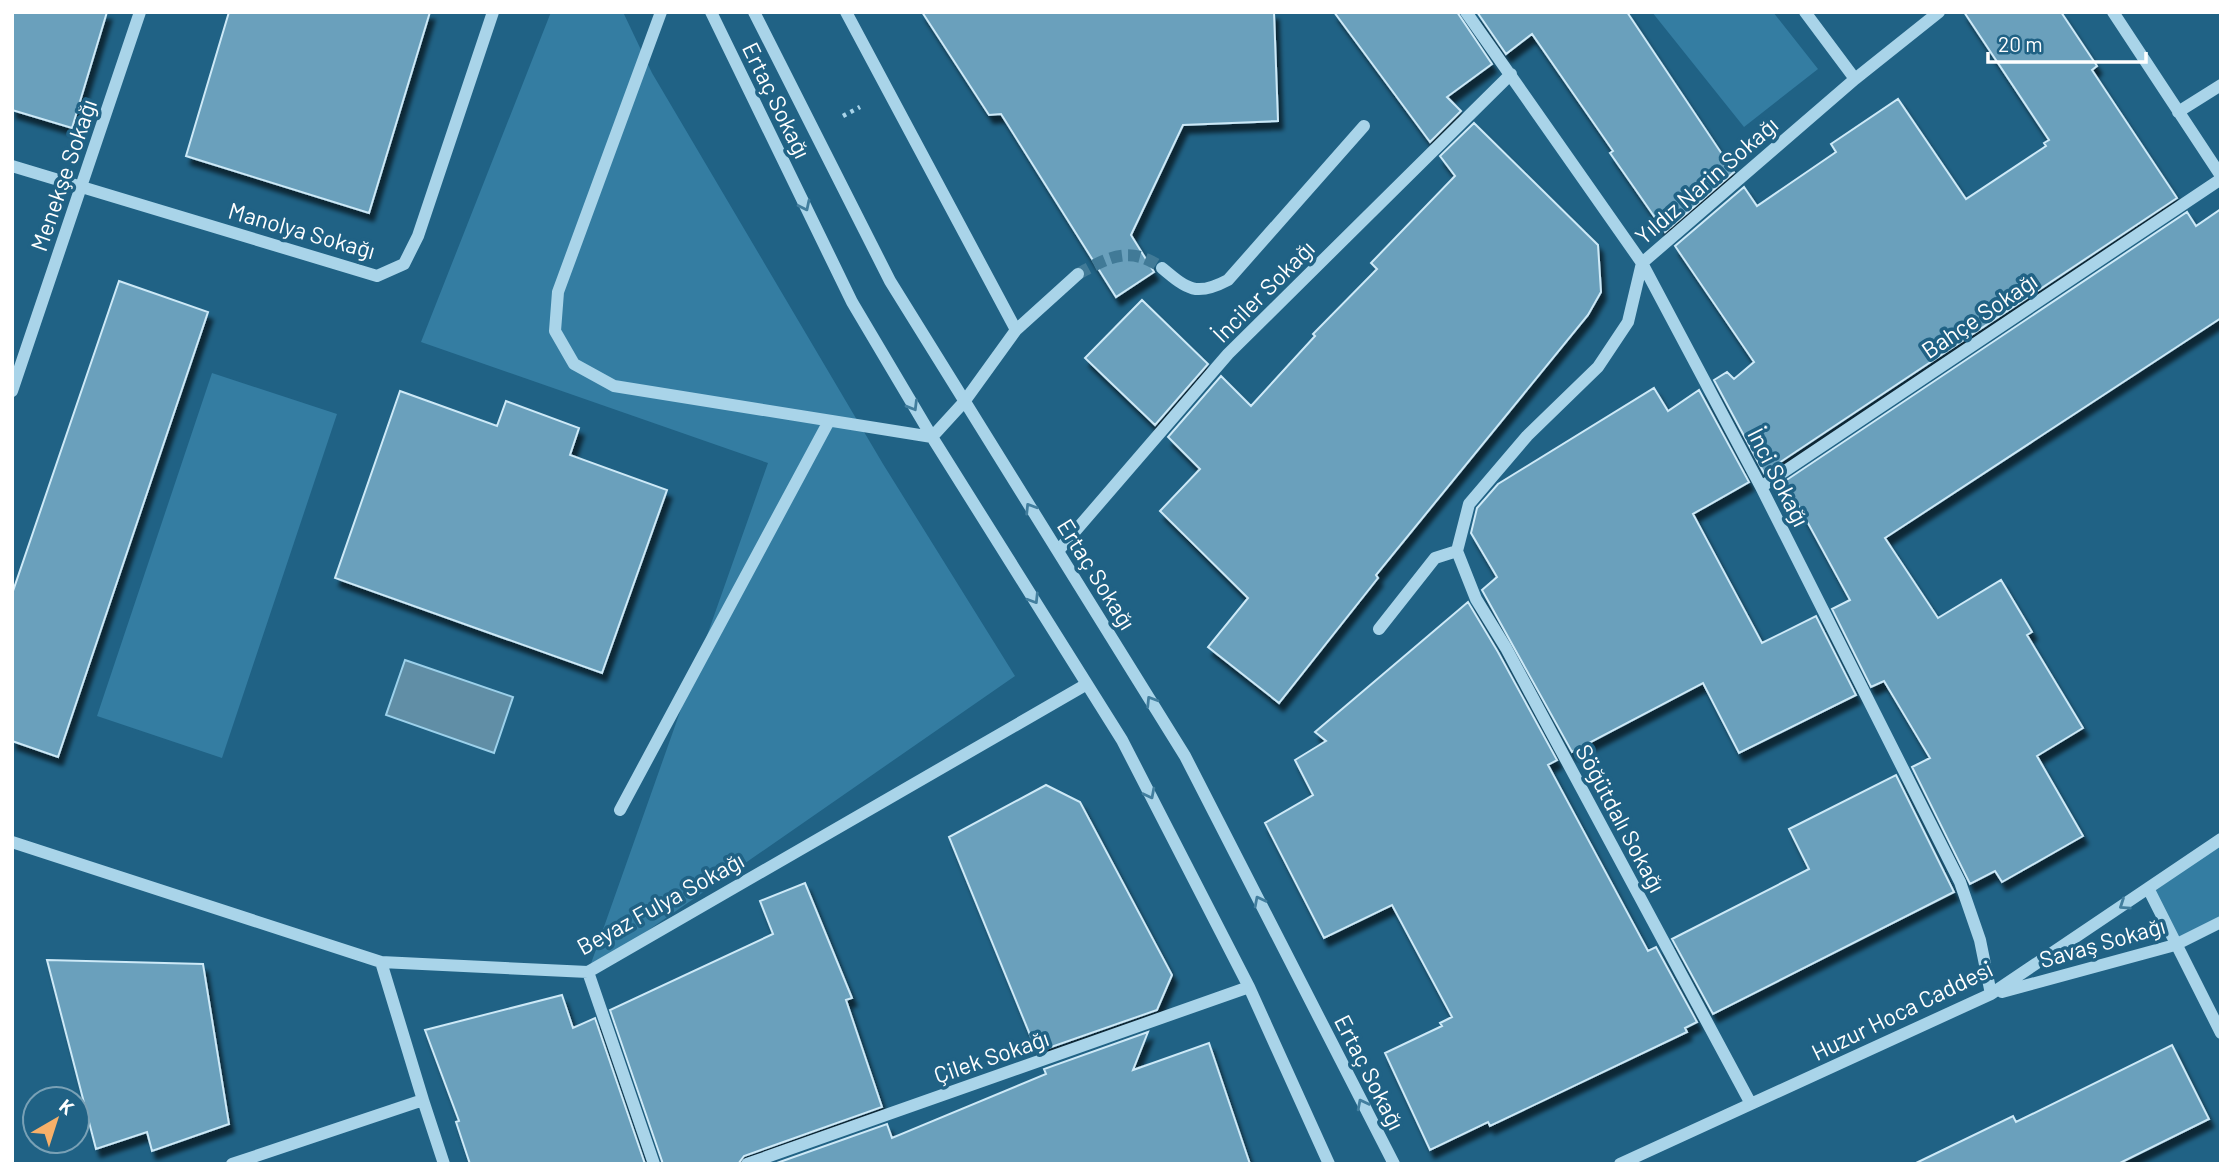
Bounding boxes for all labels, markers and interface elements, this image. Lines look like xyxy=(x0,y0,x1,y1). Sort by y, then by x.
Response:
scale bar xyxy=(1988,21,2146,65)
text: 20 m xyxy=(1998,31,2043,56)
street label: Ertaç Sokağı xyxy=(737,37,817,163)
street label: Menekşe Sokağı xyxy=(24,95,102,255)
street label: Yıldız Narin Sokağı xyxy=(1629,110,1783,250)
street label: Manolya Sokağı xyxy=(225,196,379,264)
one-way arrow xyxy=(797,199,811,211)
street label: İnciler Sokağı xyxy=(1206,234,1320,348)
street label: Bahçe Sokağı xyxy=(1916,266,2042,364)
one-way arrow xyxy=(905,398,918,411)
street label: İnci Sokağı xyxy=(1742,423,1816,531)
one-way arrow xyxy=(1026,502,1039,515)
street label: Ertaç Sokağı xyxy=(1052,513,1142,635)
one-way arrow xyxy=(1025,591,1038,604)
one-way arrow xyxy=(1146,696,1159,709)
street label: Söğütdalı Sokağı xyxy=(1570,739,1672,897)
one-way arrow xyxy=(1141,787,1155,799)
street label: Beyaz Fulya Sokağı xyxy=(572,846,748,960)
one-way arrow xyxy=(1254,896,1268,908)
one-way arrow xyxy=(2118,897,2131,910)
street label: Savaş Sokağı xyxy=(2036,911,2168,973)
street label: Huzur Hoca Caddesi xyxy=(1807,954,1997,1066)
street label: Ertaç Sokağı xyxy=(1329,1010,1411,1134)
street label: Çilek Sokağı xyxy=(930,1023,1052,1089)
north arrow xyxy=(21,1085,91,1155)
text: K xyxy=(55,1094,79,1119)
one-way arrow xyxy=(1357,1099,1371,1111)

